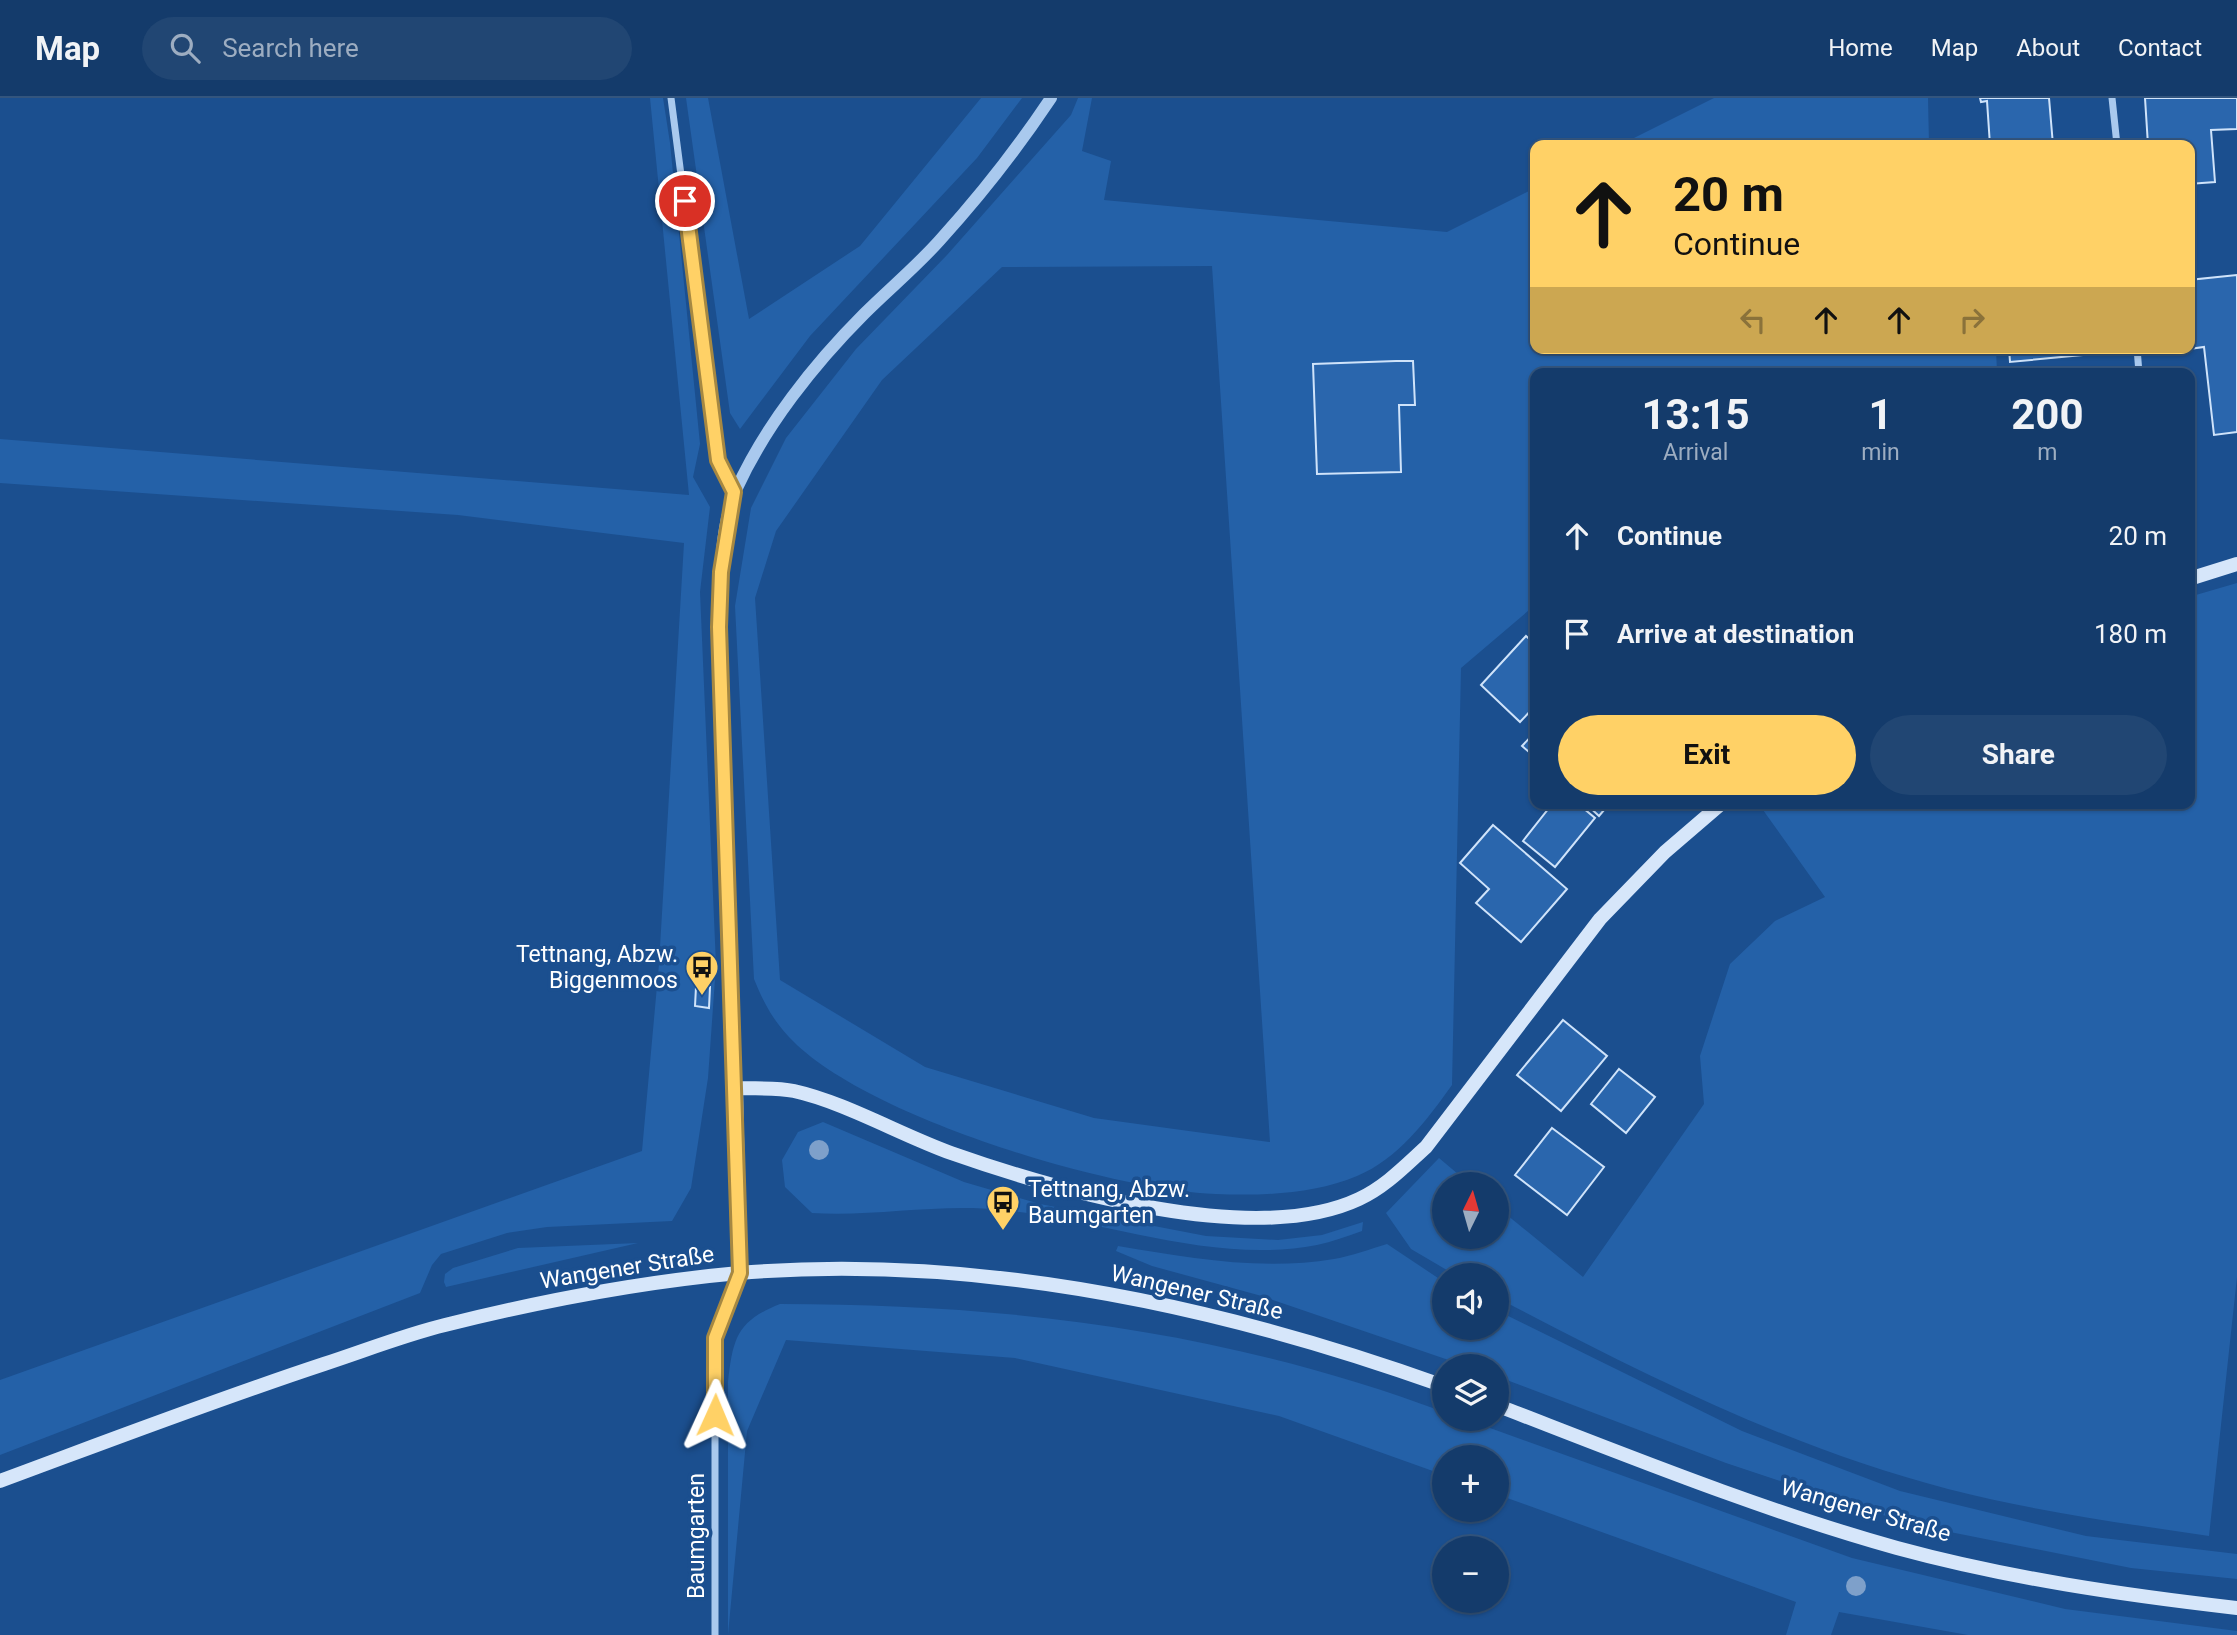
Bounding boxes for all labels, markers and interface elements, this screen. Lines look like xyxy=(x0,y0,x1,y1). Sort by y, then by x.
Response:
search box xyxy=(142,17,632,80)
text: Map xyxy=(35,29,100,68)
icon: search xyxy=(166,29,204,67)
text: Search here xyxy=(222,33,359,63)
text: Home xyxy=(1828,34,1893,62)
text: Map xyxy=(1931,34,1978,62)
text: About xyxy=(2016,34,2080,62)
text: Contact xyxy=(2118,34,2202,62)
text: 20 m xyxy=(1673,166,1784,223)
icon: ahead xyxy=(1558,168,1649,259)
pin xyxy=(655,171,715,231)
icon: arrive xyxy=(666,182,704,220)
text: Continue xyxy=(1673,225,1800,263)
icon: left xyxy=(1734,301,1772,339)
icon: ahead xyxy=(1807,301,1845,339)
icon: ahead xyxy=(1880,301,1918,339)
icon: right xyxy=(1953,301,1991,339)
text: 13:15 xyxy=(1642,390,1750,439)
text: 1 xyxy=(1868,390,1893,439)
text: 200 xyxy=(2011,390,2084,439)
text: Arrival xyxy=(1663,439,1728,466)
text: min xyxy=(1861,439,1900,466)
text: m xyxy=(2037,439,2057,466)
icon: ahead xyxy=(1558,517,1596,555)
text: Continue xyxy=(1617,521,1722,551)
text: 20 m xyxy=(2109,521,2167,551)
icon: arrive xyxy=(1558,615,1596,653)
text: Arrive at destination xyxy=(1617,619,1854,649)
text: 180 m xyxy=(2094,619,2167,649)
button: Exit xyxy=(1558,715,1856,795)
button: Share xyxy=(1870,715,2167,795)
place label: Tettnang, Abzw. Biggenmoos xyxy=(516,941,678,994)
bus stop icon: Tettnang, Abzw. Biggenmoos xyxy=(683,948,721,997)
north arrow xyxy=(1432,1172,1508,1250)
map controls xyxy=(1432,1172,1509,1613)
place label: Tettnang, Abzw. Baumgarten xyxy=(1028,1176,1190,1229)
bus stop icon: Tettnang, Abzw. Baumgarten xyxy=(984,1183,1022,1232)
street label: Wangener Straße xyxy=(538,1240,716,1295)
street label: Wangener Straße xyxy=(1108,1260,1286,1325)
button: sound xyxy=(1432,1263,1509,1340)
button: layers xyxy=(1432,1354,1509,1431)
position arrow xyxy=(678,1378,752,1452)
button: + xyxy=(1432,1445,1509,1522)
street label: Baumgarten xyxy=(683,1473,710,1599)
street label: Wangener Straße xyxy=(1778,1473,1954,1548)
button: − xyxy=(1432,1536,1509,1613)

